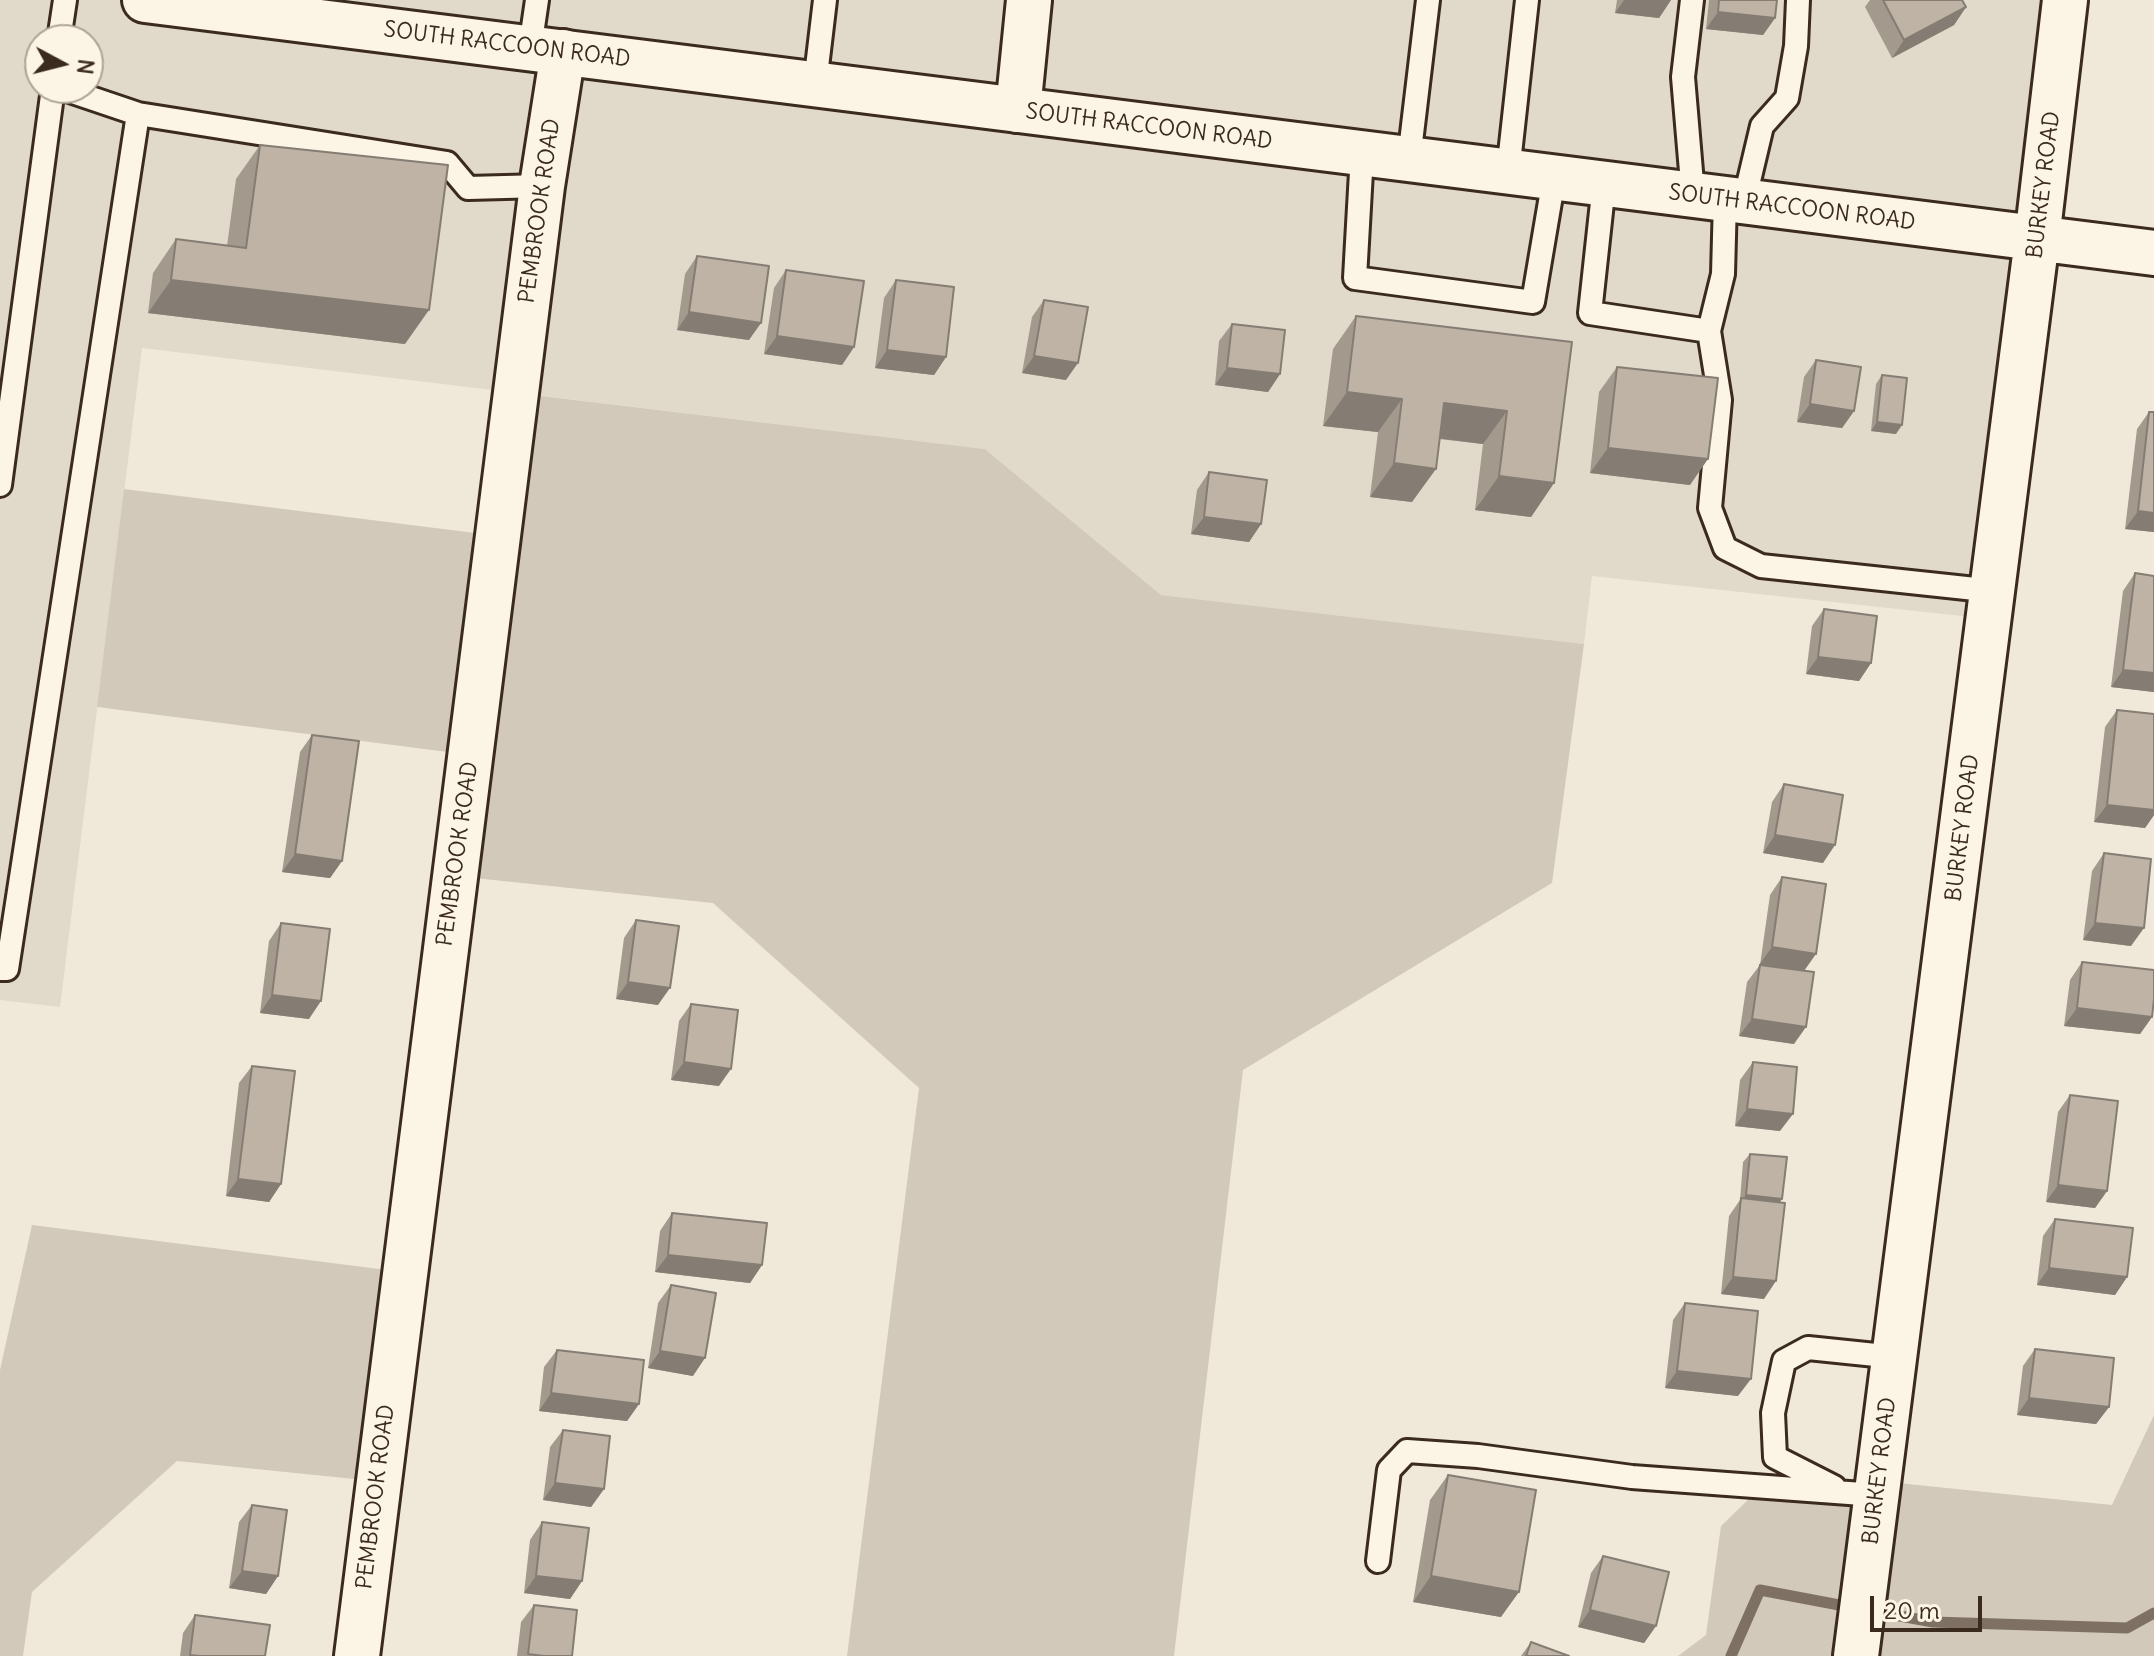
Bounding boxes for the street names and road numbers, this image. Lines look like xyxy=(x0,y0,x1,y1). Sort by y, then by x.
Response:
street label: SOUTH RACCOON ROAD xyxy=(382,17,632,73)
street label: SOUTH RACCOON ROAD xyxy=(1024,99,1274,155)
street label: BURKEY ROAD xyxy=(2022,110,2066,260)
street label: PEMBROOK ROAD xyxy=(514,117,566,305)
street label: SOUTH RACCOON ROAD xyxy=(1667,180,1917,236)
street label: BURKEY ROAD xyxy=(1941,753,1985,903)
street label: PEMBROOK ROAD xyxy=(432,760,484,948)
street label: BURKEY ROAD xyxy=(1858,1396,1902,1546)
street label: PEMBROOK ROAD xyxy=(352,1403,400,1591)

